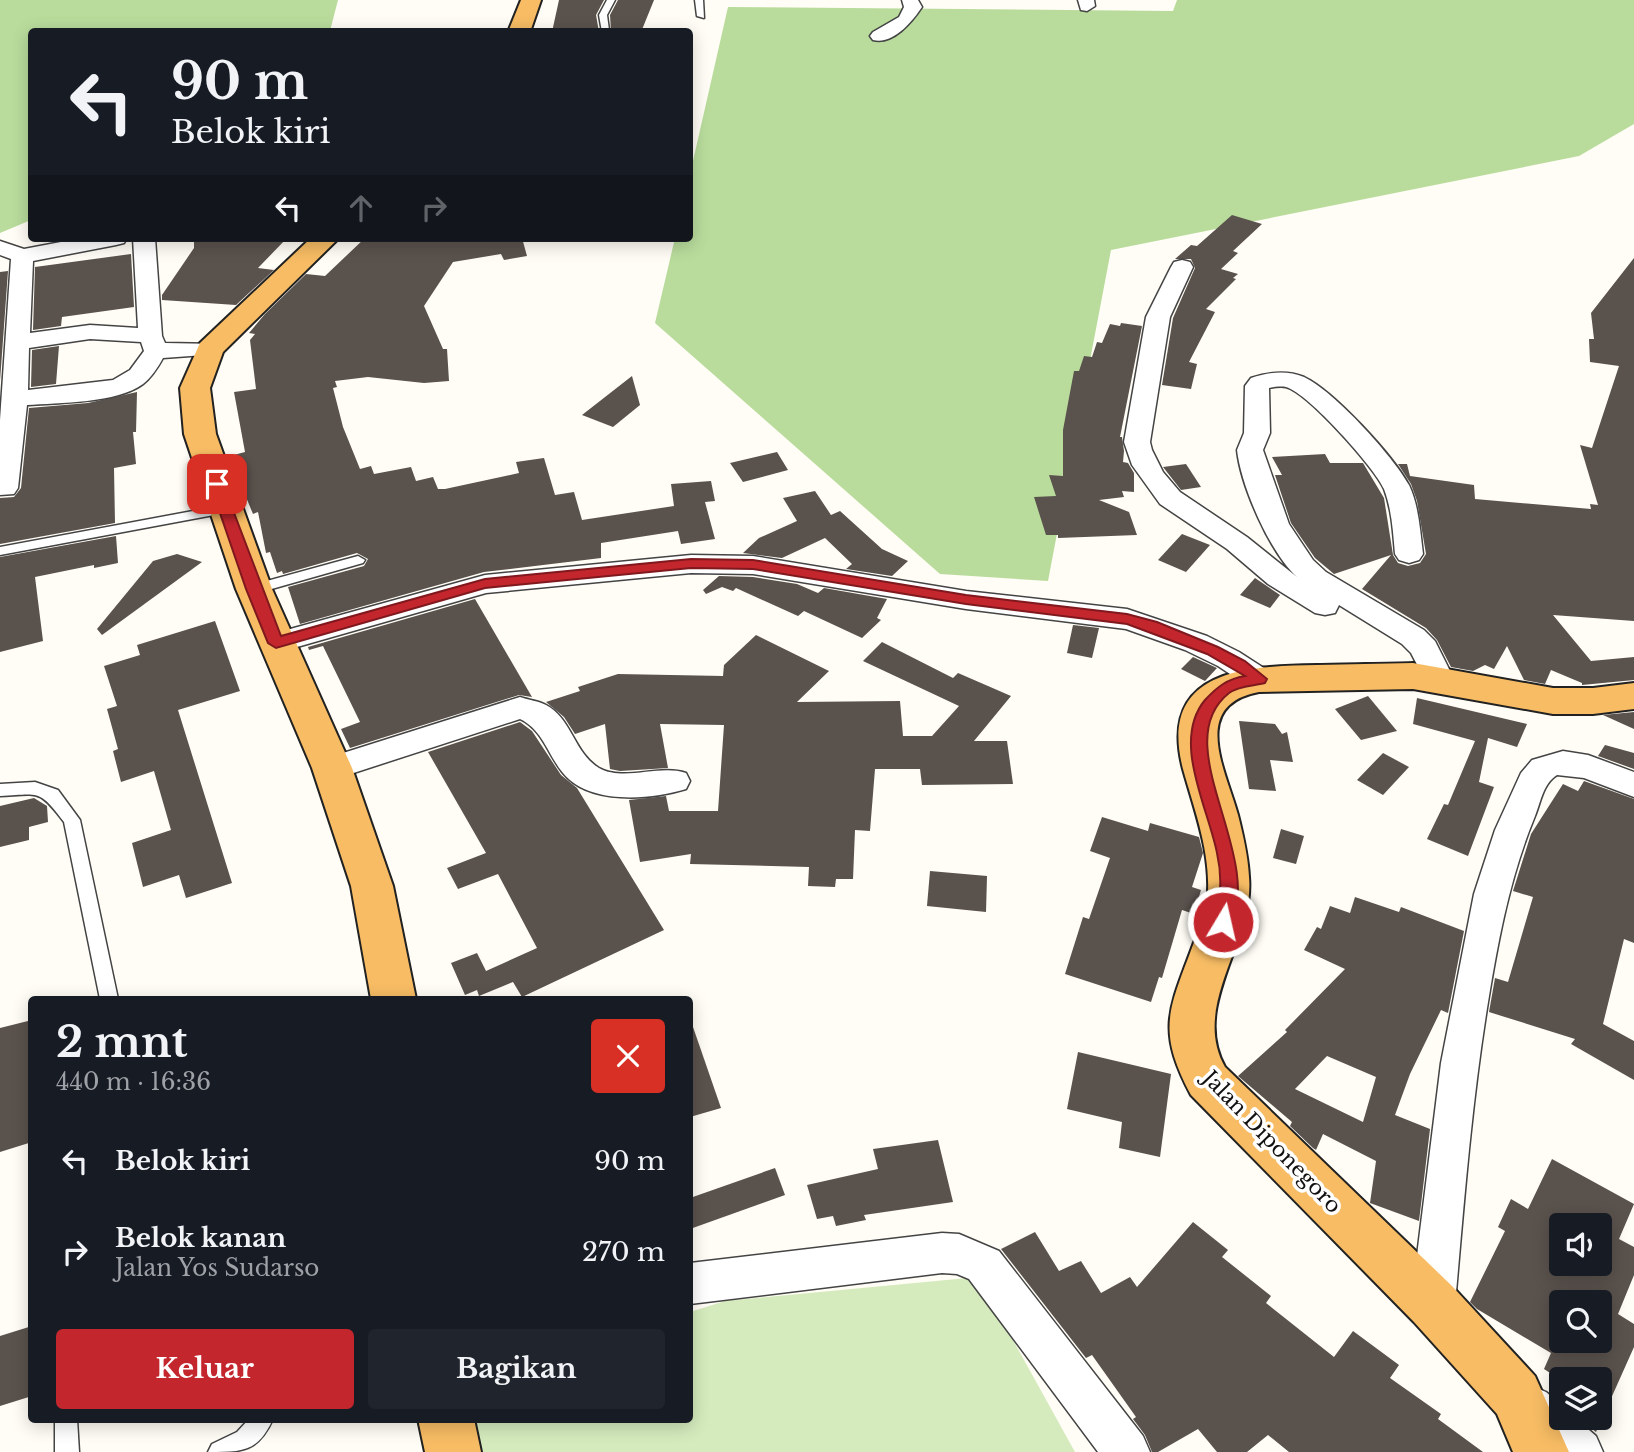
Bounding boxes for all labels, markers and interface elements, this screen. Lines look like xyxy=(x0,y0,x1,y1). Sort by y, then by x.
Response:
text: 90 m xyxy=(171,51,308,112)
icon: left xyxy=(56,56,147,147)
text: Belok kiri xyxy=(171,112,330,152)
icon: left xyxy=(269,189,307,227)
icon: ahead xyxy=(342,189,380,227)
icon: right xyxy=(415,189,453,227)
pin xyxy=(187,454,247,514)
icon: arrive xyxy=(198,465,236,503)
position arrow xyxy=(1186,885,1260,959)
text: 2 mnt xyxy=(56,1016,188,1068)
button: close xyxy=(591,1019,665,1093)
street label: Jalan Diponegoro xyxy=(1195,1063,1347,1219)
text: 440 m · 16:36 xyxy=(56,1068,211,1096)
icon: left xyxy=(56,1142,94,1180)
text: Belok kiri xyxy=(115,1145,250,1177)
text: 90 m xyxy=(594,1145,665,1177)
map controls xyxy=(1549,1213,1612,1430)
button: sound xyxy=(1549,1213,1612,1276)
text: Belok kanan xyxy=(115,1222,286,1254)
icon: right xyxy=(56,1233,94,1271)
text: 270 m xyxy=(582,1236,665,1268)
text: Jalan Yos Sudarso xyxy=(115,1254,319,1282)
button: search xyxy=(1549,1290,1612,1353)
button: Keluar xyxy=(56,1329,354,1409)
button: Bagikan xyxy=(368,1329,665,1409)
button: layers xyxy=(1549,1367,1612,1430)

